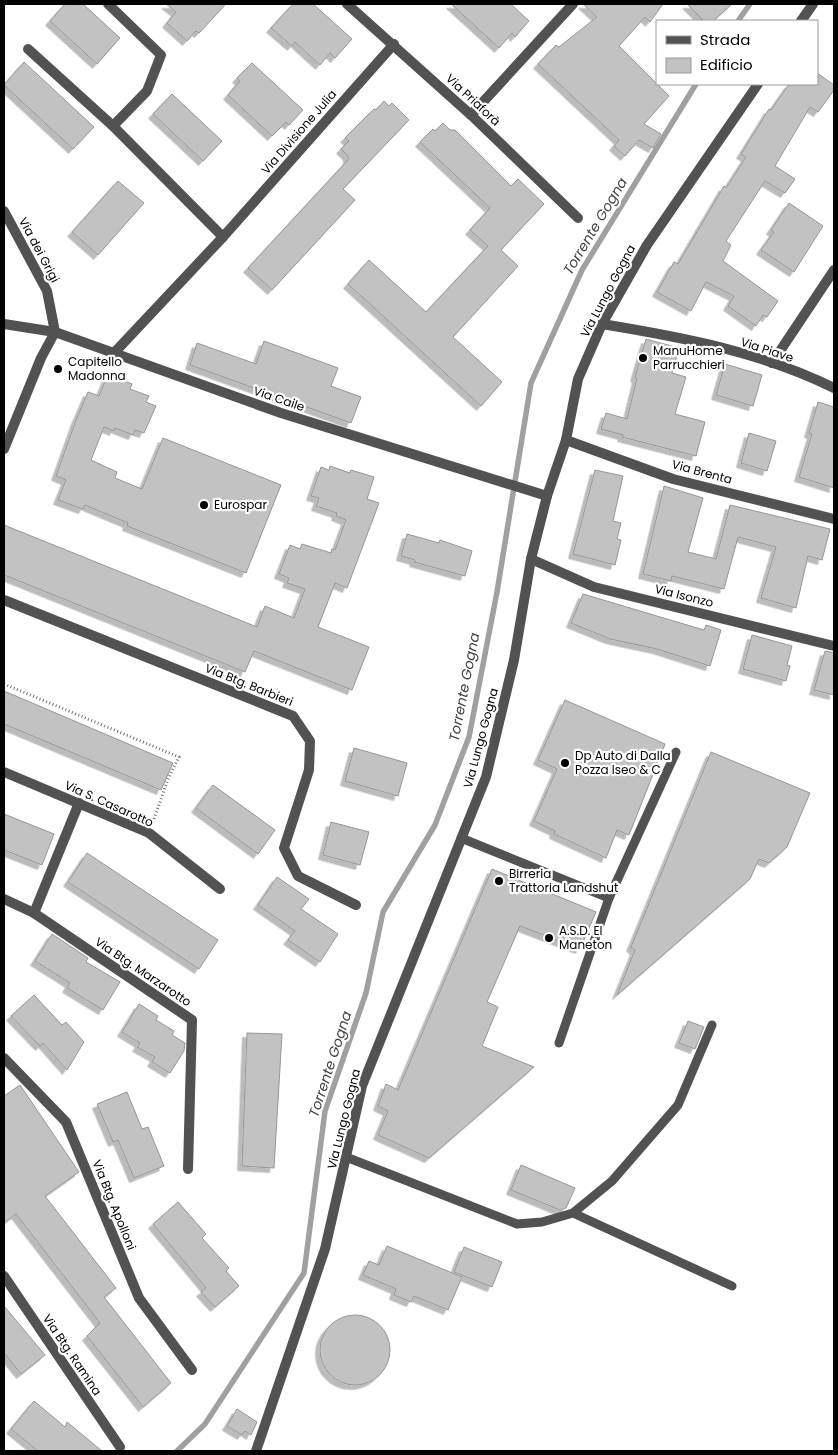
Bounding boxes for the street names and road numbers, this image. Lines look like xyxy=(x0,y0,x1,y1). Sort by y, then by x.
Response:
street label: Via Priaforà xyxy=(442,70,504,129)
street label: Via Divisione Julia xyxy=(257,86,340,178)
street label: Via dei Grigi xyxy=(15,214,64,286)
street label: Via Lungo Gogna xyxy=(576,241,639,340)
street label: Via Piave xyxy=(739,333,796,366)
street label: Via Caile xyxy=(251,382,307,415)
street label: Via Brenta xyxy=(670,455,734,488)
street label: Via Isonzo xyxy=(653,580,716,611)
street label: Via Btg. Barbieri xyxy=(203,659,296,710)
street label: Via Lungo Gogna xyxy=(459,686,502,790)
street label: Via S. Casarotto xyxy=(62,776,157,831)
street label: Via Btg. Marzarotto xyxy=(92,933,195,1010)
street label: Via Lungo Gogna xyxy=(323,1067,364,1171)
street label: Via Btg. Apolloni xyxy=(89,1157,140,1253)
street label: Via Btg. Ramina xyxy=(39,1311,106,1399)

